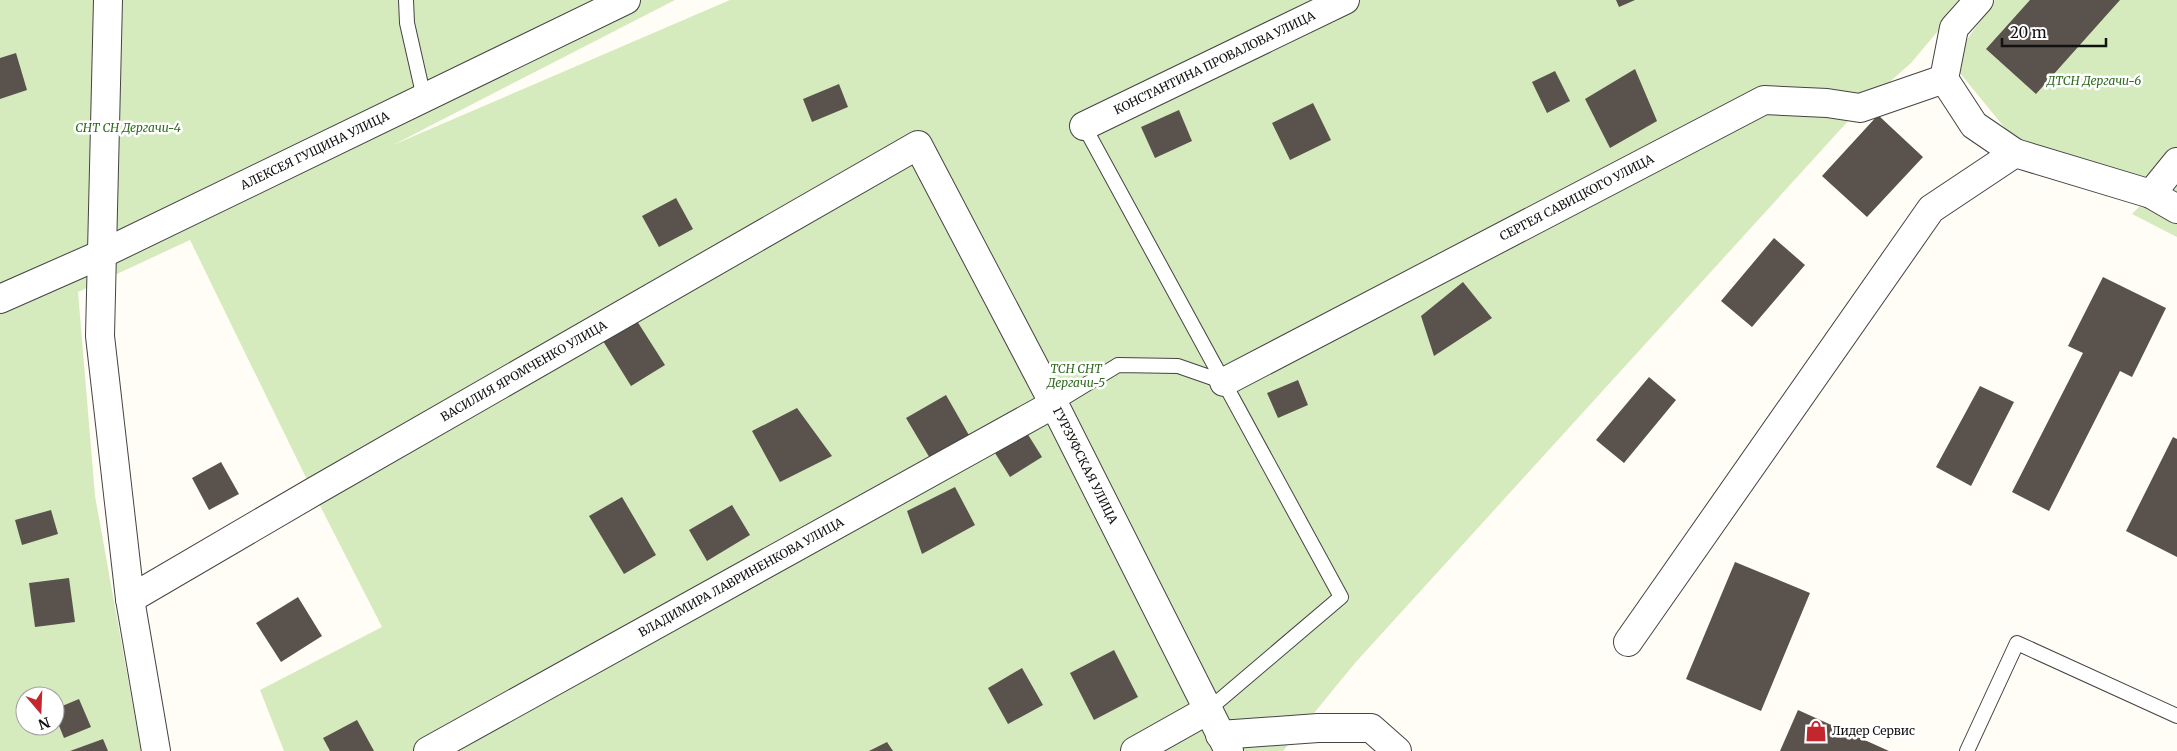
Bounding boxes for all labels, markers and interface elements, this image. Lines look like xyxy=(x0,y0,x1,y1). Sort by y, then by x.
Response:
street label: КОНСТАНТИНА ПРОВАЛОВА УЛИЦА xyxy=(1111,7,1318,117)
scale bar xyxy=(2002,15,2106,47)
text: 20 m xyxy=(2010,23,2047,42)
park label: ДТСН Дергачи-6 xyxy=(2046,73,2141,88)
street label: АЛЕКСЕЯ ГУЩИНА УЛИЦА xyxy=(237,108,392,193)
park label: СНТ СН Дергачи-4 xyxy=(75,120,181,135)
street label: СЕРГЕЯ САВИЦКОГО УЛИЦА xyxy=(1497,151,1657,244)
street label: ВАСИЛИЯ ЯРОМЧЕНКО УЛИЦА xyxy=(438,317,610,424)
park label: ТСН СНТ Дергачи-5 xyxy=(1046,361,1105,390)
street label: ГУРЗУФСКАЯ УЛИЦА xyxy=(1050,405,1121,527)
street label: ВЛАДИМИРА ЛАВРИНЕНКОВА УЛИЦА xyxy=(636,514,847,640)
north arrow xyxy=(15,686,65,736)
text: N xyxy=(36,713,52,734)
shop icon: Лидер Сервис xyxy=(1803,718,1829,744)
place label: Лидер Сервис xyxy=(1832,723,1915,738)

